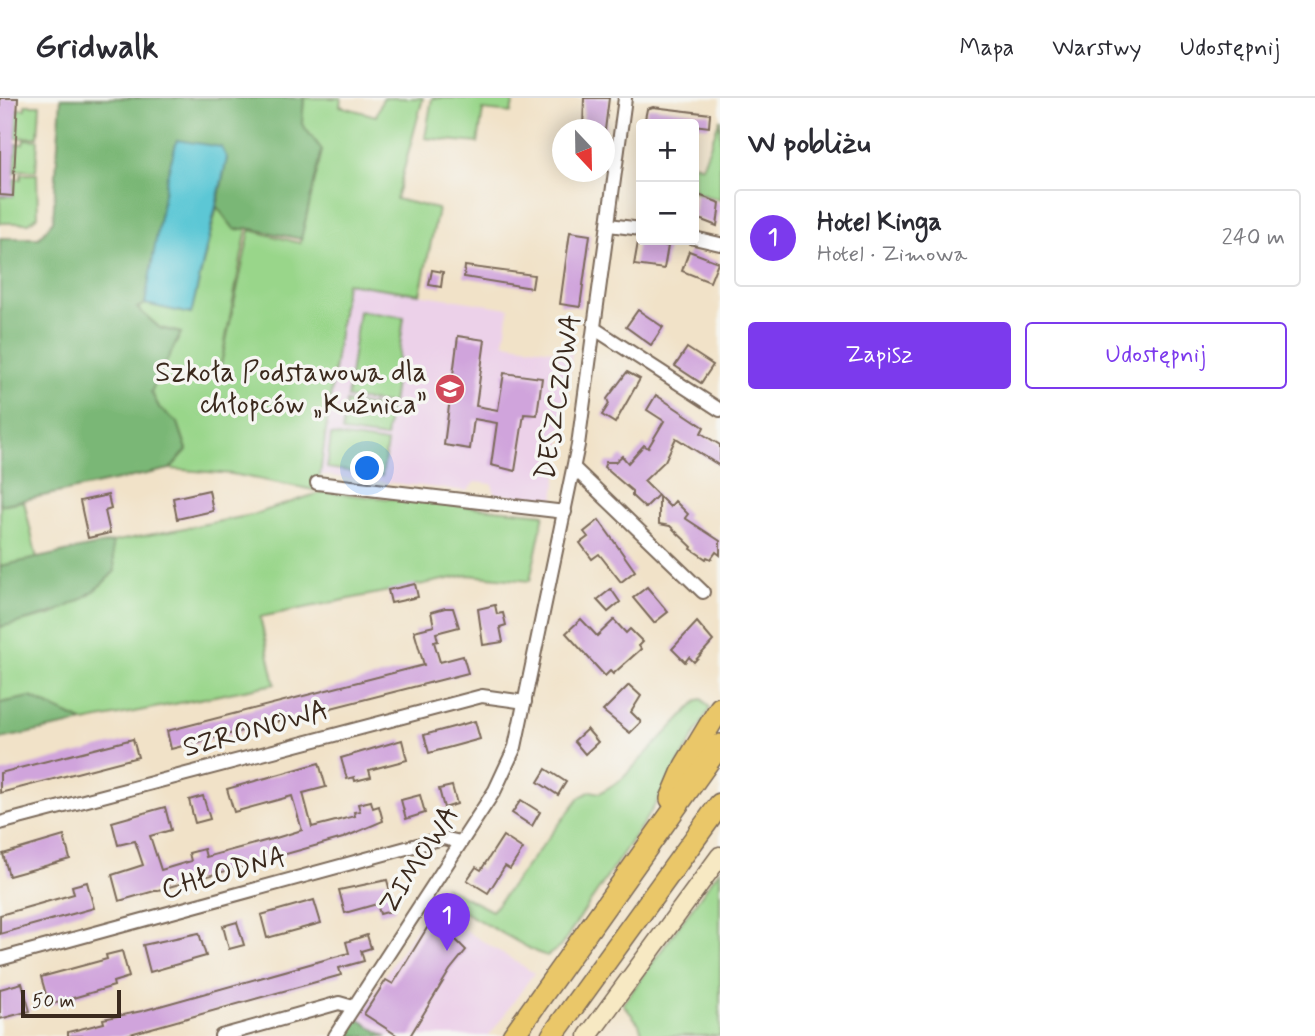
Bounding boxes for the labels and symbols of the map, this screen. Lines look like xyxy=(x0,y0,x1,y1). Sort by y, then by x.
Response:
north arrow xyxy=(552,119,615,182)
street label: DESZCZOWA xyxy=(528,311,590,483)
place label: Szkoła Podstawowa dla chłopców „Kuźnica” xyxy=(155,355,427,424)
school or university icon: Szkoła Podstawowa dla chłopców „Kuźnica” xyxy=(433,372,467,406)
your location xyxy=(350,451,384,485)
street label: SZRONOWA xyxy=(179,693,333,767)
street label: ZIMOWA xyxy=(371,799,469,921)
street label: CHŁODNA xyxy=(157,839,291,909)
pin: 1 xyxy=(424,893,470,951)
scale bar xyxy=(21,987,121,1019)

